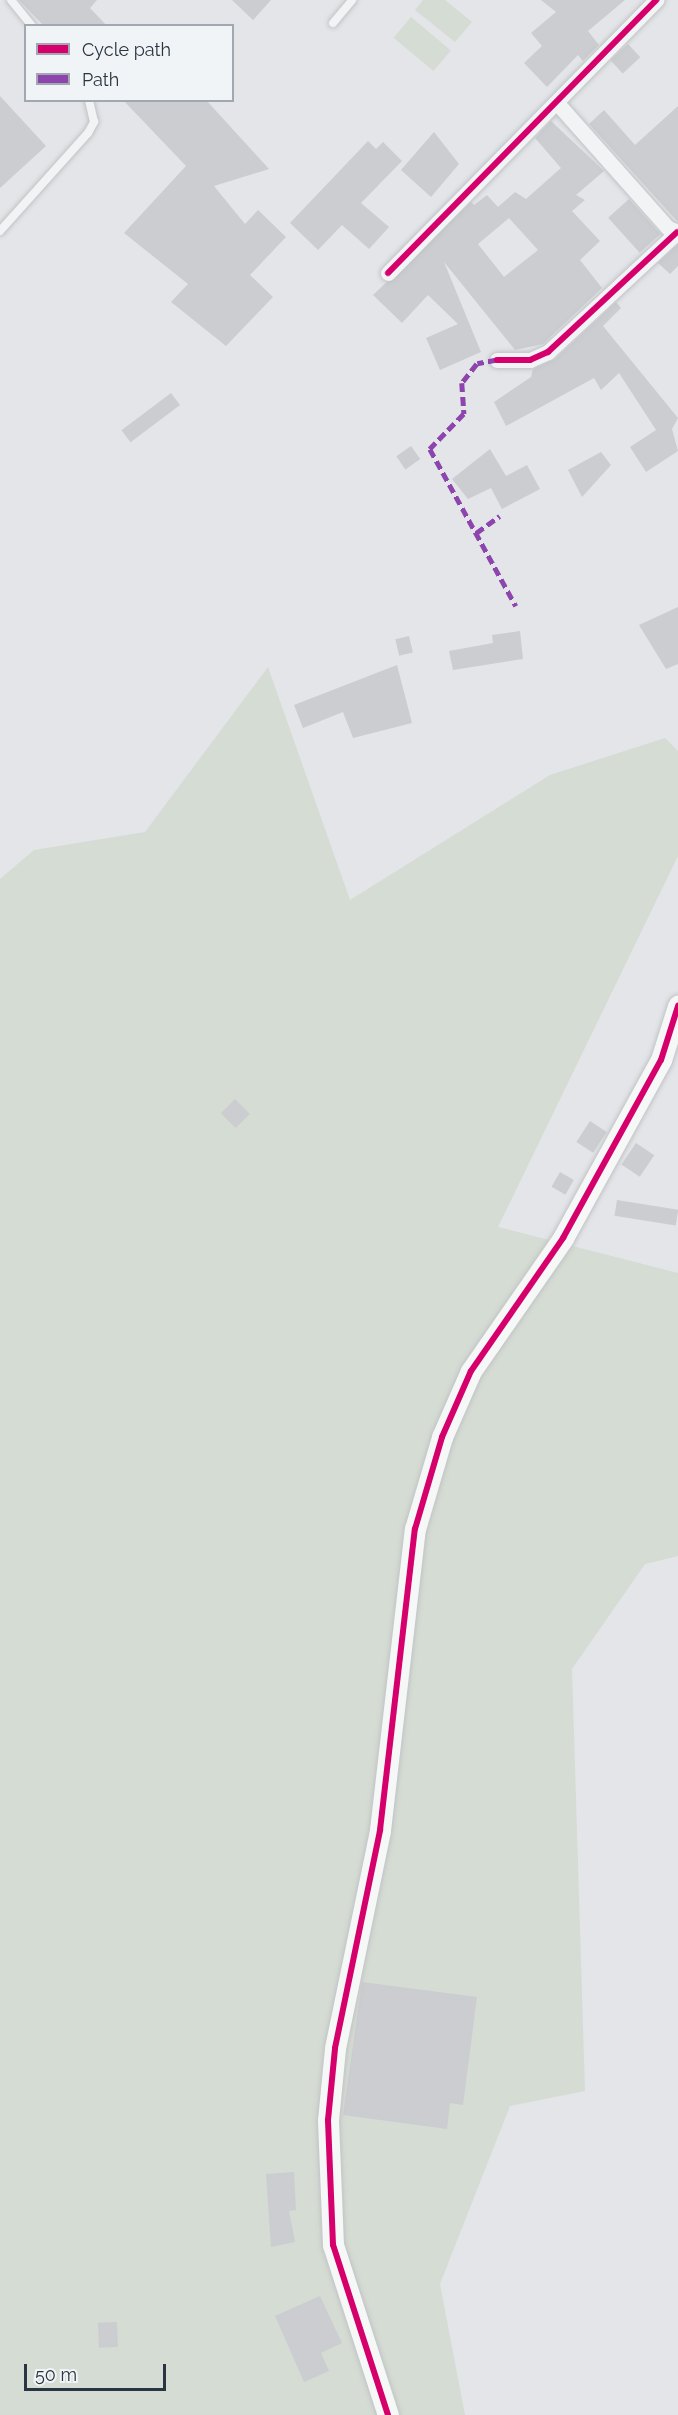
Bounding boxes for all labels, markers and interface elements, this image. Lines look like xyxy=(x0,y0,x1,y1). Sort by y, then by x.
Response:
legend xyxy=(24,24,234,102)
text: Cycle path xyxy=(82,39,171,60)
text: Path xyxy=(82,69,119,90)
scale bar xyxy=(27,2352,170,2390)
text: 50 m xyxy=(35,2364,77,2385)

